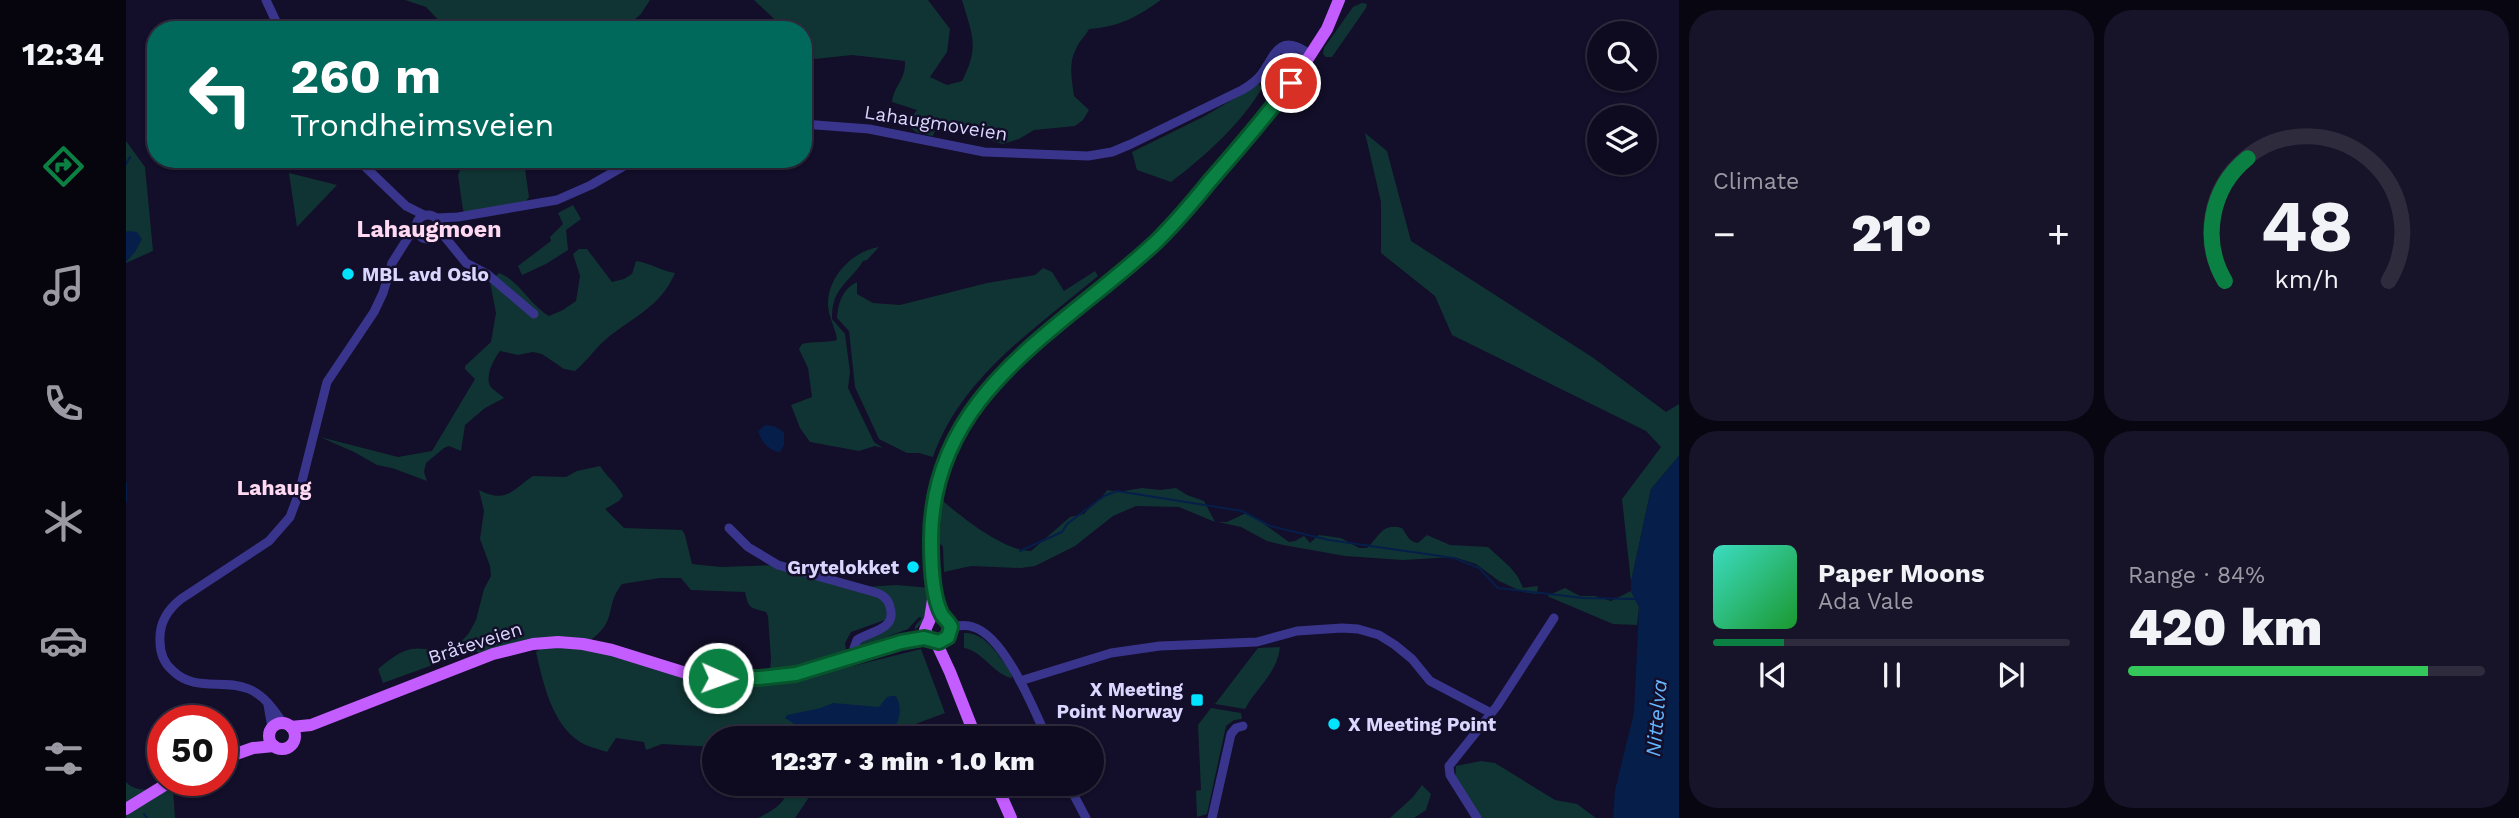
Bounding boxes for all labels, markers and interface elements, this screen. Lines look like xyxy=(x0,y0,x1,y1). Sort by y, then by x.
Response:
map controls xyxy=(1587,21,1657,175)
button: search xyxy=(1587,21,1657,91)
text: 12:34 xyxy=(22,35,104,73)
text: 260 m xyxy=(290,47,441,105)
icon: left xyxy=(175,49,266,140)
pin xyxy=(1261,53,1321,113)
icon: arrive xyxy=(1272,64,1310,102)
street label: Lahaugmoveien xyxy=(863,100,1009,146)
button: layers xyxy=(1587,105,1657,175)
text: Trondheimsveien xyxy=(290,106,554,144)
icon: directions xyxy=(39,142,88,191)
text: Climate xyxy=(1713,168,1799,195)
text: 48 xyxy=(2260,184,2353,270)
text: 21° xyxy=(1851,203,1932,264)
text: − xyxy=(1713,212,1736,256)
text: + xyxy=(2047,212,2070,256)
district label: Lahaugmoen xyxy=(357,216,501,243)
icon: music xyxy=(39,261,88,310)
place label: MBL avd Oslo xyxy=(362,263,489,286)
text: km/h xyxy=(2274,265,2339,294)
marker: MBL avd Oslo xyxy=(340,266,356,282)
icon: phone xyxy=(39,379,88,428)
district label: Lahaug xyxy=(237,475,312,500)
icon: climate xyxy=(39,497,88,546)
place label: Grytelokket xyxy=(787,556,900,579)
text: Paper Moons xyxy=(1818,558,1985,588)
marker: Grytelokket xyxy=(905,559,921,575)
text: Range · 84% xyxy=(2128,562,2265,589)
text: Ada Vale xyxy=(1818,588,1914,615)
text: 420 km xyxy=(2128,597,2322,658)
icon: car xyxy=(39,616,88,665)
street label: Bråteveien xyxy=(425,617,525,669)
position arrow xyxy=(681,641,755,715)
icon: previous xyxy=(1754,656,1792,694)
icon: pause xyxy=(1873,656,1911,694)
icon: next xyxy=(1992,656,2030,694)
place label: X Meeting Point Norway xyxy=(1057,678,1183,723)
water label: Nittelva xyxy=(1640,678,1672,758)
marker: X Meeting Point Norway xyxy=(1189,692,1205,708)
speed limit sign: 50 xyxy=(147,705,238,796)
place label: X Meeting Point xyxy=(1348,713,1497,736)
marker: X Meeting Point xyxy=(1326,716,1342,732)
icon: filters xyxy=(39,734,88,783)
text: 12:37 · 3 min · 1.0 km xyxy=(771,746,1035,776)

